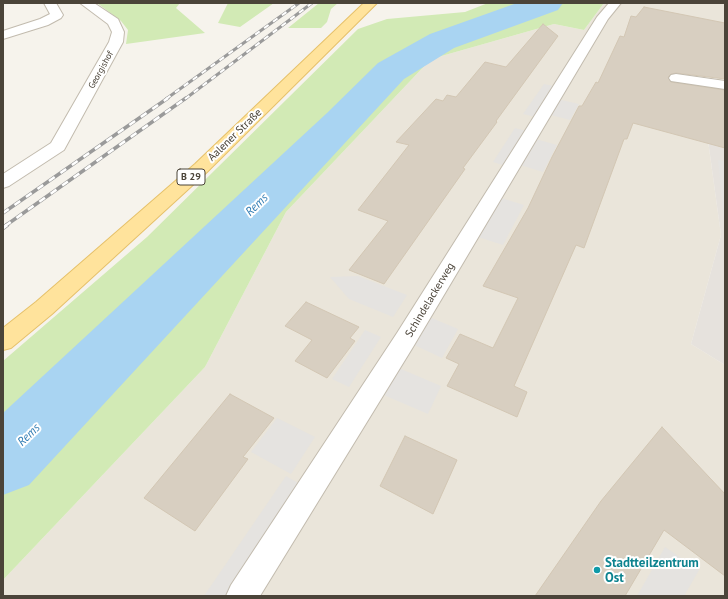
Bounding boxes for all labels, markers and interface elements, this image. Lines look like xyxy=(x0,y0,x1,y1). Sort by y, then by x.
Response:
street label: Georgishof xyxy=(86,49,116,91)
street label: Aalener Straße xyxy=(205,106,265,164)
road number: B 29 xyxy=(177,169,205,185)
water label: Rems xyxy=(243,191,271,219)
street label: Schindelackerweg xyxy=(403,260,457,340)
water label: Rems xyxy=(15,421,43,449)
place label: Stadtteilzentrum Ost xyxy=(605,555,699,586)
marker: Stadtteilzentrum Ost xyxy=(592,565,602,575)

